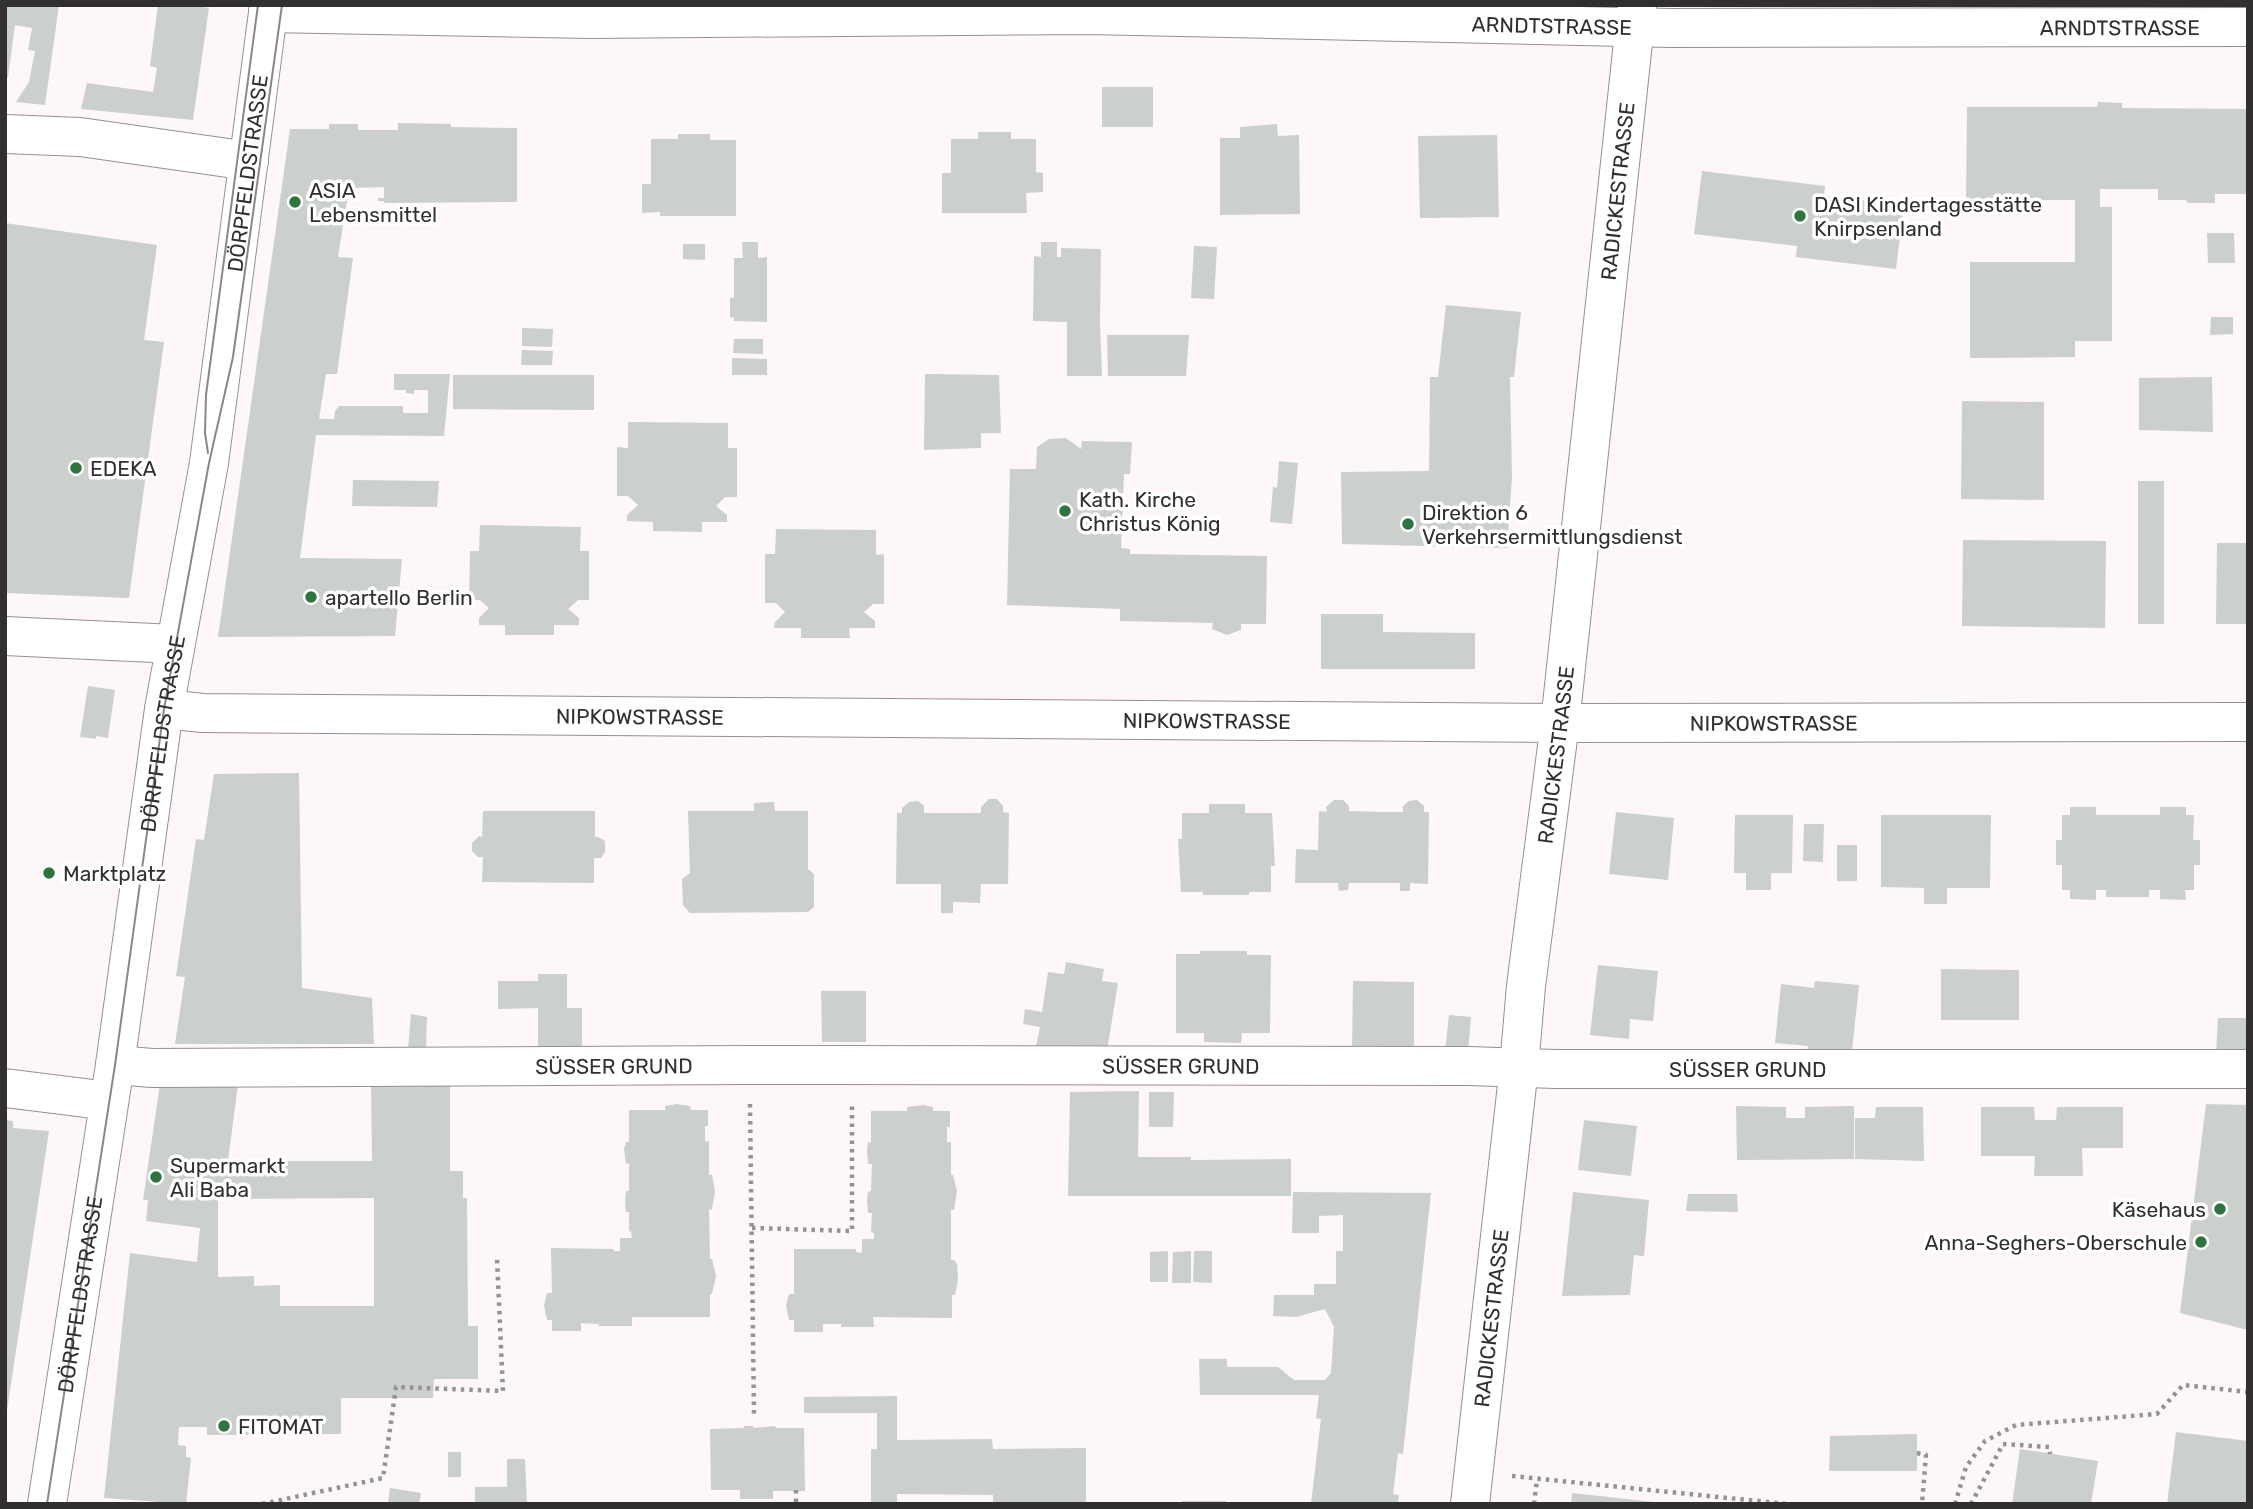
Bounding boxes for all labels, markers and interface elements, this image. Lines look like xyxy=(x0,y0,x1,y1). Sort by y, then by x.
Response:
street label: ARNDTSTRASSE xyxy=(1471,11,1632,40)
street label: ARNDTSTRASSE xyxy=(2040,15,2200,40)
street label: DÖRPFELDSTRASSE xyxy=(222,73,272,273)
street label: RADICKESTRASSE xyxy=(1595,101,1639,282)
place label: ASIA Lebensmittel xyxy=(309,178,437,227)
place label: DASI Kindertagesstätte Knirpsenland xyxy=(1814,192,2042,241)
marker: ASIA Lebensmittel xyxy=(287,194,303,210)
marker: DASI Kindertagesstätte Knirpsenland xyxy=(1792,208,1808,224)
place label: EDEKA xyxy=(90,456,157,481)
marker: EDEKA xyxy=(68,460,84,476)
place label: Kath. Kirche Christus König xyxy=(1079,487,1221,536)
place label: Direktion 6 Verkehrsermittlungsdienst xyxy=(1422,500,1683,549)
marker: Kath. Kirche Christus König xyxy=(1057,503,1073,519)
marker: Direktion 6 Verkehrsermittlungsdienst xyxy=(1400,516,1416,532)
place label: apartello Berlin xyxy=(325,585,473,610)
marker: apartello Berlin xyxy=(303,589,319,605)
street label: DÖRPFELDSTRASSE xyxy=(135,633,190,834)
street label: RADICKESTRASSE xyxy=(1532,665,1579,845)
street label: NIPKOWSTRASSE xyxy=(556,703,724,729)
street label: NIPKOWSTRASSE xyxy=(1123,707,1291,734)
street label: NIPKOWSTRASSE xyxy=(1690,710,1858,735)
place label: Marktplatz xyxy=(63,861,166,886)
marker: Marktplatz xyxy=(41,865,57,881)
street label: SÜSSER GRUND xyxy=(535,1053,693,1079)
street label: SÜSSER GRUND xyxy=(1102,1053,1260,1078)
street label: SÜSSER GRUND xyxy=(1669,1057,1827,1082)
place label: Supermarkt Ali Baba xyxy=(170,1153,285,1202)
marker: Supermarkt Ali Baba xyxy=(148,1169,164,1185)
street label: DÖRPFELDSTRASSE xyxy=(52,1194,107,1395)
place label: Käsehaus xyxy=(2112,1197,2206,1222)
marker: Käsehaus xyxy=(2212,1201,2228,1217)
street label: RADICKESTRASSE xyxy=(1468,1228,1513,1408)
place label: Anna-Seghers-Oberschule xyxy=(1924,1230,2187,1255)
marker: Anna-Seghers-Oberschule xyxy=(2193,1234,2209,1250)
place label: FITOMAT xyxy=(238,1414,323,1439)
marker: FITOMAT xyxy=(216,1418,232,1434)

